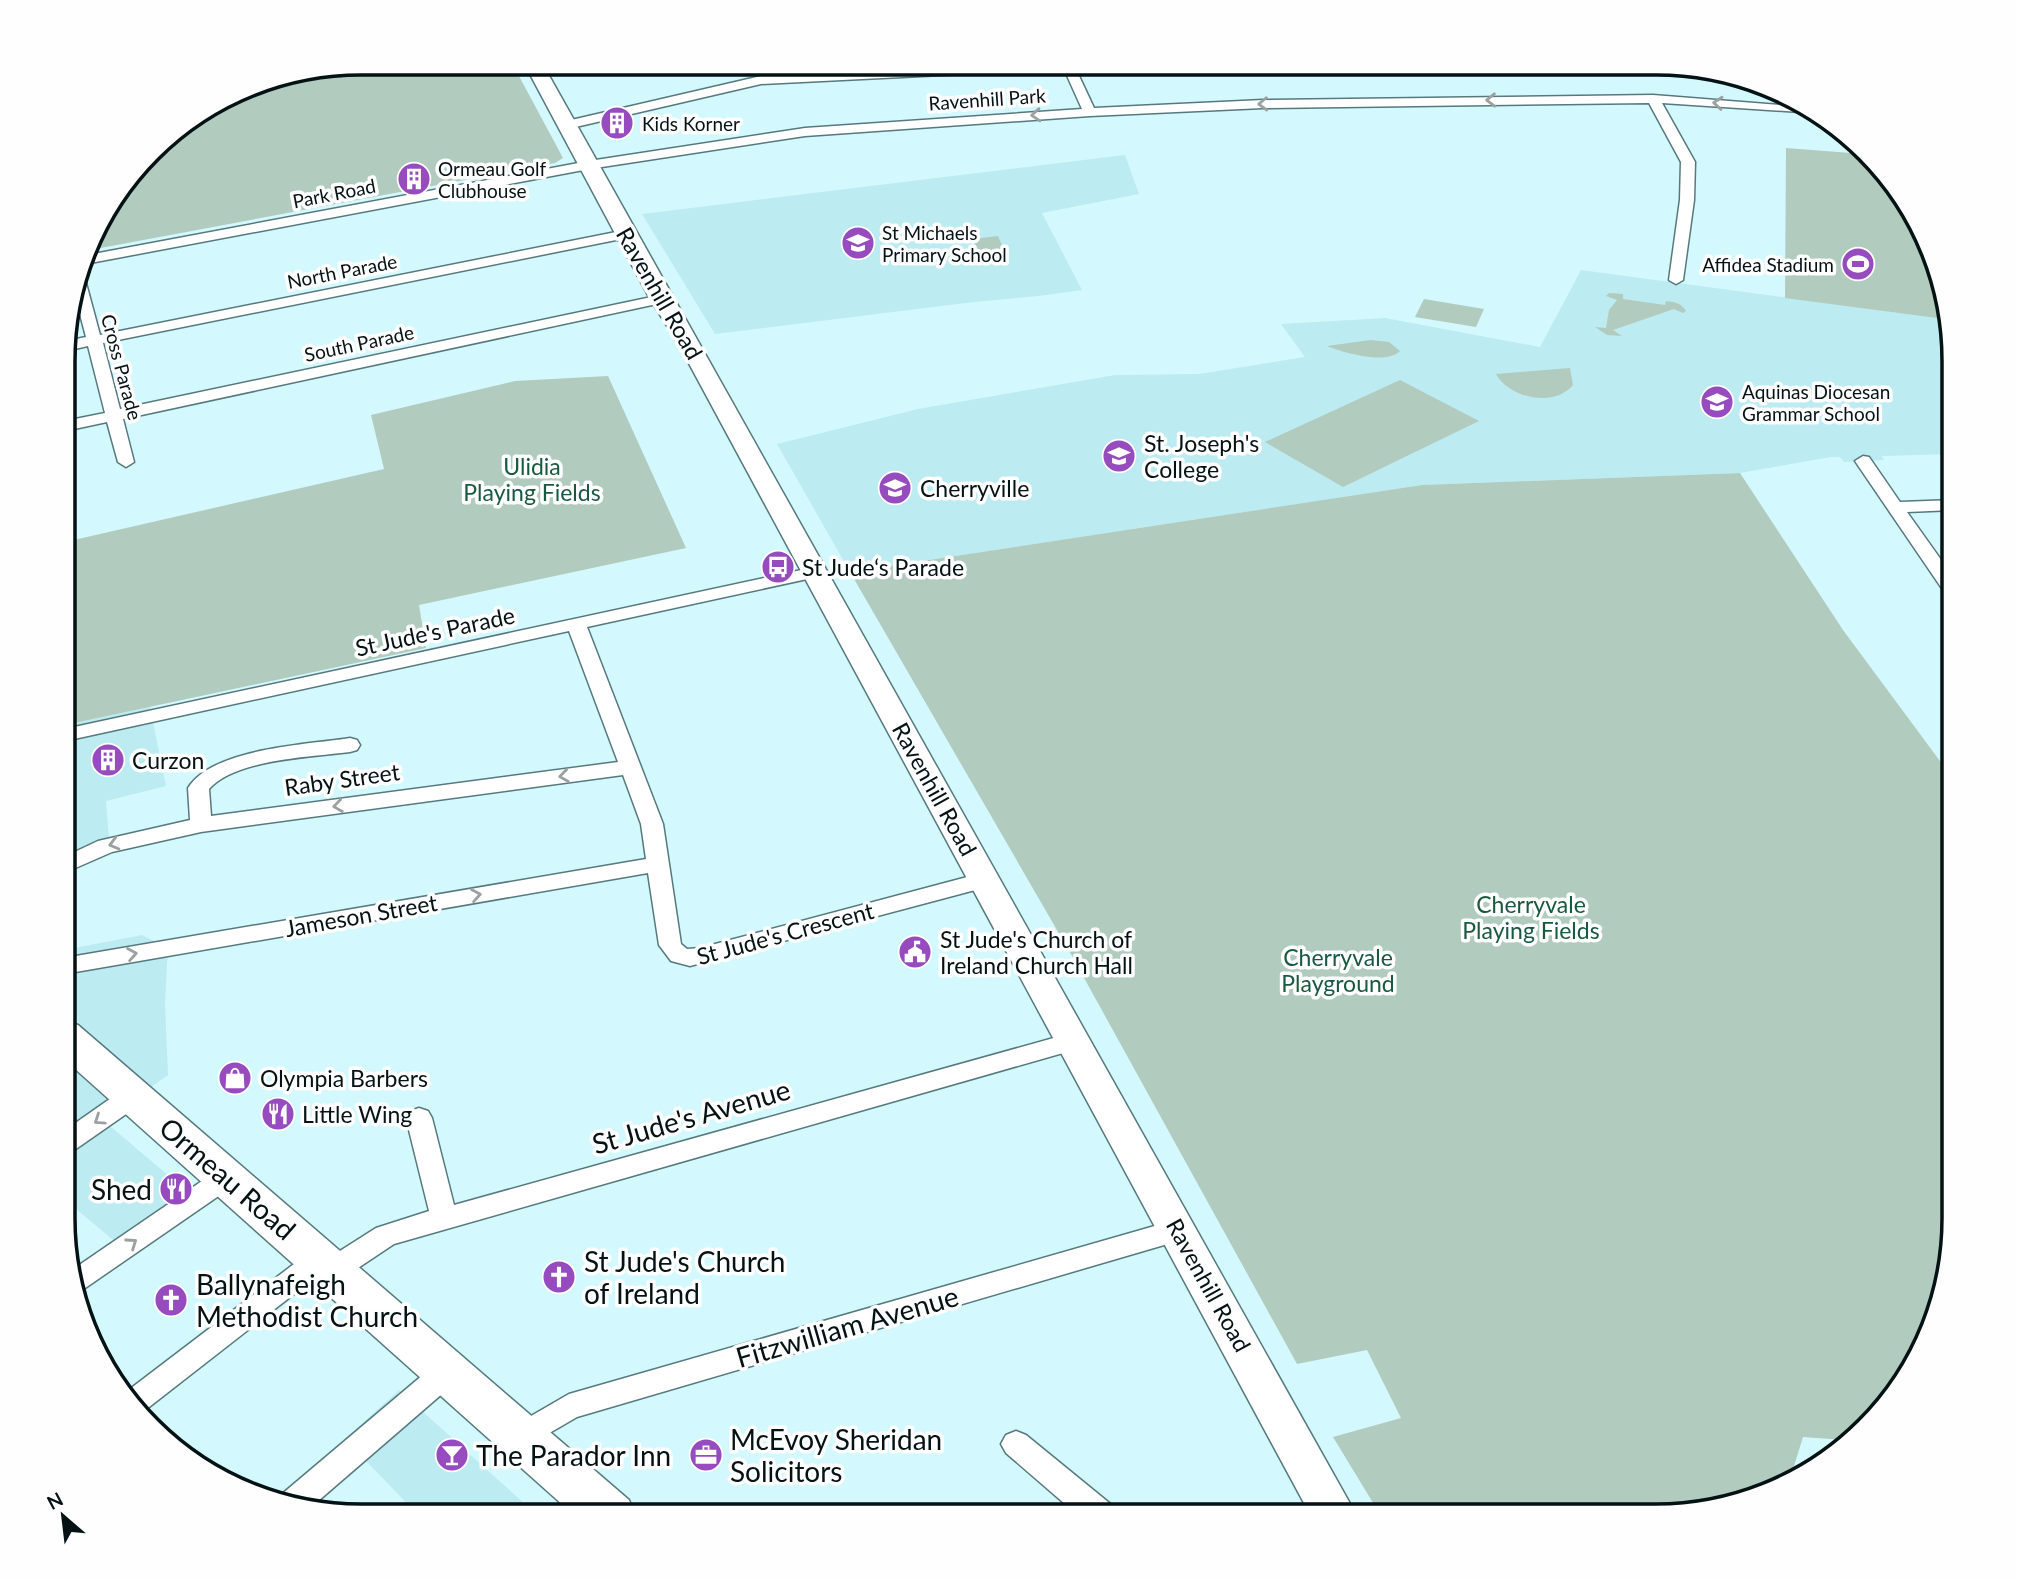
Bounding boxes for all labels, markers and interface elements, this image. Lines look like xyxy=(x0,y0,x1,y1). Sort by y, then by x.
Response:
street label: Ravenhill Park xyxy=(928,83,1047,115)
one-way arrow xyxy=(1485,93,1496,108)
one-way arrow xyxy=(1257,96,1268,111)
one-way arrow xyxy=(1712,96,1723,111)
building icon: Kids Korner xyxy=(598,104,636,142)
one-way arrow xyxy=(1030,108,1041,123)
place label: Kids Korner xyxy=(642,112,740,135)
place label: Ormeau Golf Clubhouse xyxy=(438,157,547,202)
building icon: Ormeau Golf Clubhouse xyxy=(395,160,433,198)
street label: Park Road xyxy=(291,174,377,212)
place label: St Michaels Primary School xyxy=(882,221,1007,266)
street label: Ravenhill Road xyxy=(611,222,709,364)
school or university icon: St Michaels Primary School xyxy=(839,224,877,262)
sports icon: Affidea Stadium xyxy=(1839,245,1877,283)
street label: North Parade xyxy=(285,249,399,293)
place label: Affidea Stadium xyxy=(1702,253,1834,276)
street label: Cross Parade xyxy=(97,312,147,422)
street label: South Parade xyxy=(302,320,416,366)
place label: Aquinas Diocesan Grammar School xyxy=(1742,380,1890,425)
school or university icon: Aquinas Diocesan Grammar School xyxy=(1698,383,1736,421)
place label: St. Joseph's College xyxy=(1144,429,1259,483)
school or university icon: St. Joseph's College xyxy=(1100,437,1138,475)
park label: Ulidia Playing Fields xyxy=(463,452,601,506)
school or university icon: Cherryville xyxy=(876,469,914,507)
place label: Cherryville xyxy=(920,474,1029,502)
bus stop icon: St Jude‘s Parade xyxy=(759,548,797,586)
place label: St Jude‘s Parade xyxy=(802,553,964,581)
street label: St Jude's Parade xyxy=(353,600,517,662)
street label: Ravenhill Road xyxy=(887,717,983,861)
building icon: Curzon xyxy=(89,741,127,779)
place label: Curzon xyxy=(132,746,204,774)
street label: Raby Street xyxy=(283,757,402,801)
one-way arrow xyxy=(558,768,570,783)
one-way arrow xyxy=(333,798,344,813)
one-way arrow xyxy=(109,836,121,850)
street label: Jameson Street xyxy=(283,888,440,942)
one-way arrow xyxy=(471,888,482,903)
park label: Cherryvale Playing Fields xyxy=(1462,890,1600,944)
street label: St Jude's Crescent xyxy=(694,896,877,970)
place label: St Jude's Church of Ireland Church Hall xyxy=(940,925,1133,979)
public building icon: St Jude's Church of Ireland Church Hall xyxy=(896,933,934,971)
park label: Cherryvale Playground xyxy=(1281,943,1395,997)
one-way arrow xyxy=(126,947,137,962)
shop icon: Olympia Barbers xyxy=(216,1059,254,1097)
place label: Olympia Barbers xyxy=(260,1064,428,1092)
street label: St Jude's Avenue xyxy=(588,1071,794,1161)
restaurant icon: Little Wing xyxy=(259,1095,297,1133)
place label: Little Wing xyxy=(302,1100,412,1128)
street label: Ormeau Road xyxy=(153,1110,303,1246)
one-way arrow xyxy=(93,1112,106,1125)
restaurant icon: Shed xyxy=(157,1170,195,1208)
place label: Shed xyxy=(91,1172,152,1206)
street label: Ravenhill Road xyxy=(1161,1213,1257,1357)
one-way arrow xyxy=(124,1239,137,1251)
place label: St Jude's Church of Ireland xyxy=(584,1244,785,1310)
church icon: St Jude's Church of Ireland xyxy=(540,1258,578,1296)
place label: Ballynafeigh Methodist Church xyxy=(196,1267,418,1333)
street label: Fitzwilliam Avenue xyxy=(732,1278,962,1374)
church icon: Ballynafeigh Methodist Church xyxy=(152,1281,190,1319)
place label: McEvoy Sheridan Solicitors xyxy=(730,1422,942,1488)
bar icon: The Parador Inn xyxy=(433,1436,471,1474)
office icon: McEvoy Sheridan Solicitors xyxy=(687,1436,725,1474)
place label: The Parador Inn xyxy=(476,1438,671,1472)
north arrow xyxy=(28,1481,98,1551)
text: N xyxy=(43,1487,67,1514)

